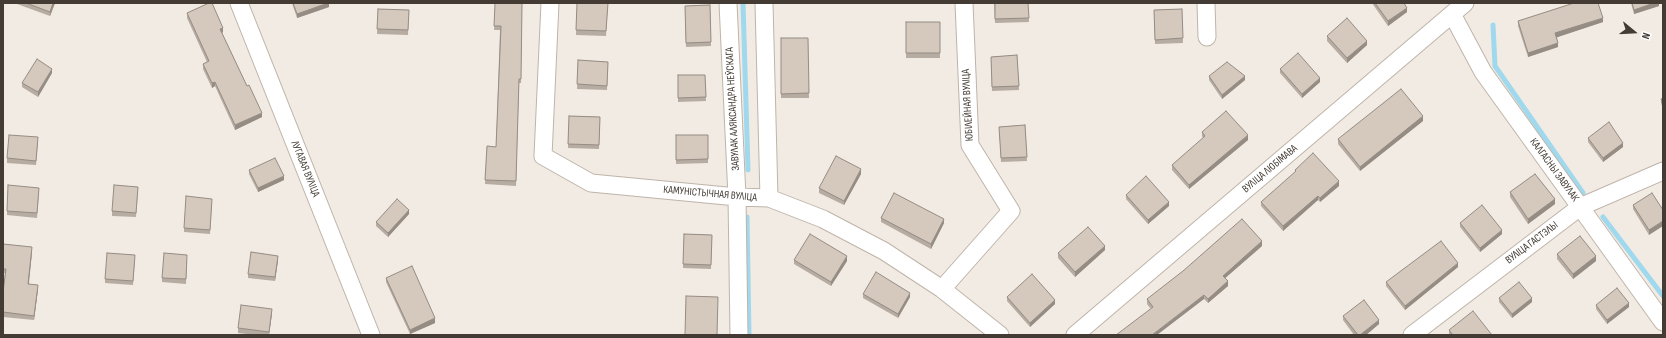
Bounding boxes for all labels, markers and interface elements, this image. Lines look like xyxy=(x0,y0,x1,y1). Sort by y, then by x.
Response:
north arrow xyxy=(1614,12,1654,52)
text: N xyxy=(1639,31,1653,41)
street label: ЗАВУЛАК АЛЯКСАНДРА НЕЎСКАГА xyxy=(723,47,743,171)
street label: ЮБІЛЕЙНАЯ ВУЛІЦА xyxy=(960,68,976,142)
street label: КАЛГАСНЫ ЗАВУЛАК xyxy=(1527,136,1581,204)
street label: ЛУГАВАЯ ВУЛІЦА xyxy=(288,139,322,199)
street label: ВУЛІЦА ЛЮБІМАВА xyxy=(1240,142,1300,196)
street label: КАМУНІСТЫЧНАЯ ВУЛІЦА xyxy=(663,183,757,205)
street label: ВУЛІЦА ГАСТЭЛЫ xyxy=(1503,219,1561,267)

